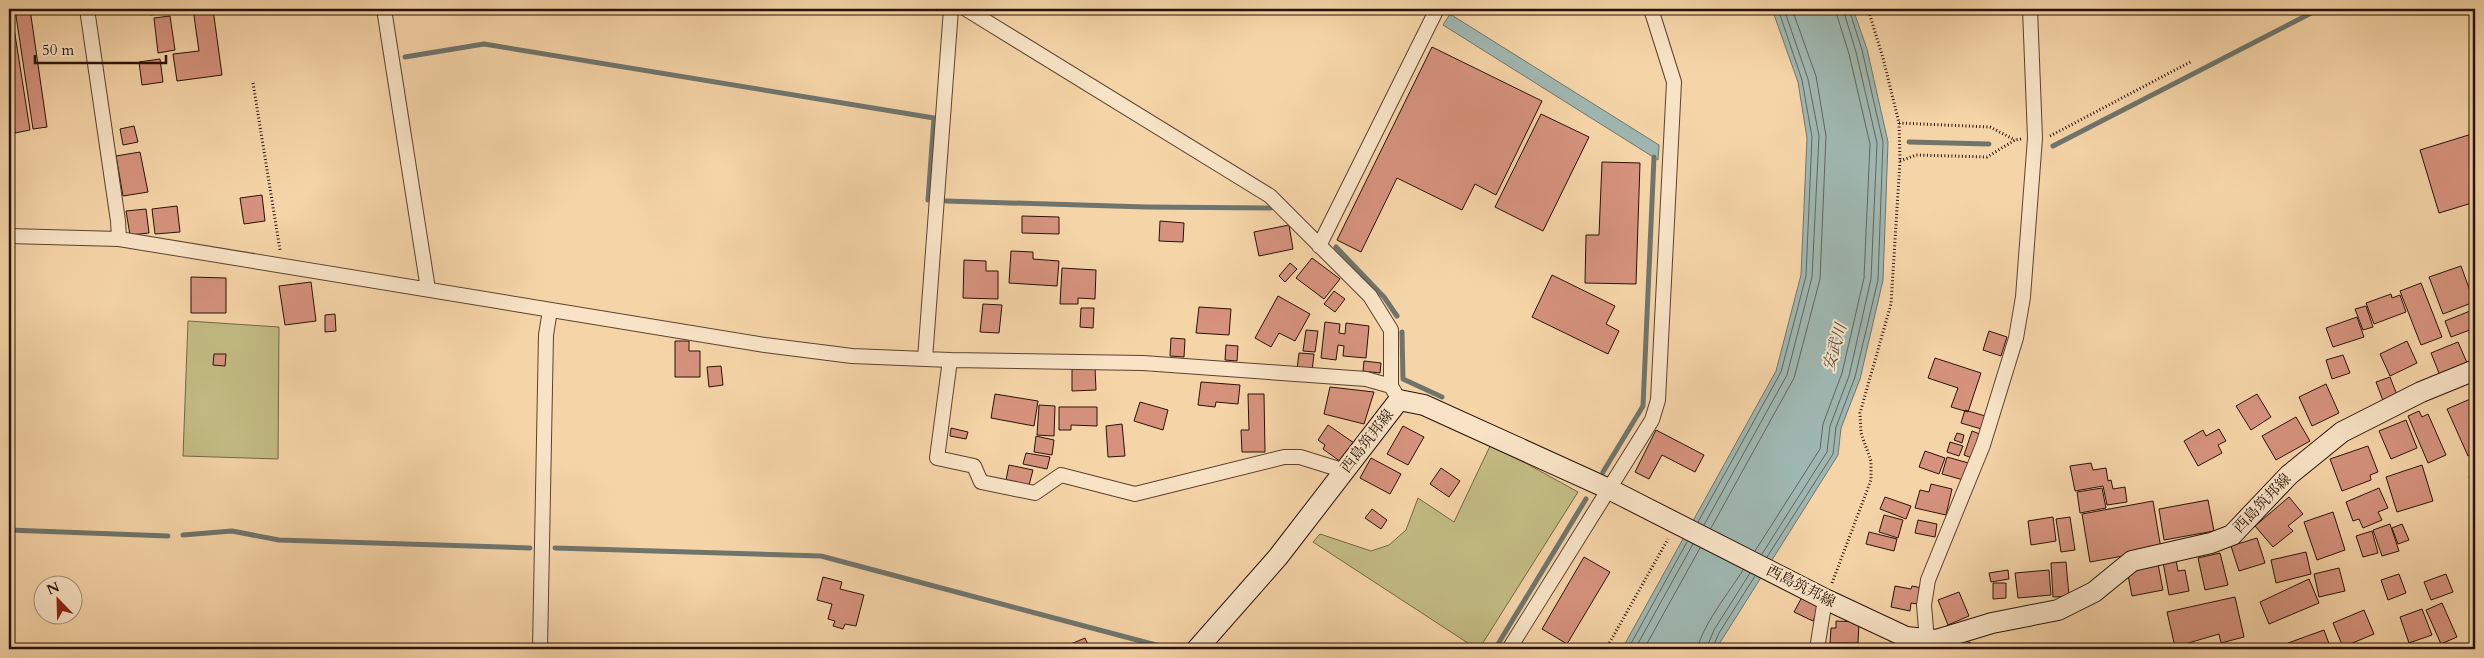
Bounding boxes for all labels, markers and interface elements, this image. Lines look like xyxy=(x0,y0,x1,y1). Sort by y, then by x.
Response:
scale bar xyxy=(35,32,166,64)
text: 50 m xyxy=(42,40,74,60)
water label: 安武川 xyxy=(1818,319,1853,373)
street label: 西島筑邦線 xyxy=(1336,405,1398,477)
street label: 西島筑邦線 xyxy=(2229,469,2295,537)
street label: 西島筑邦線 xyxy=(1763,560,1839,612)
north arrow xyxy=(32,576,82,626)
text: N xyxy=(44,577,62,600)

